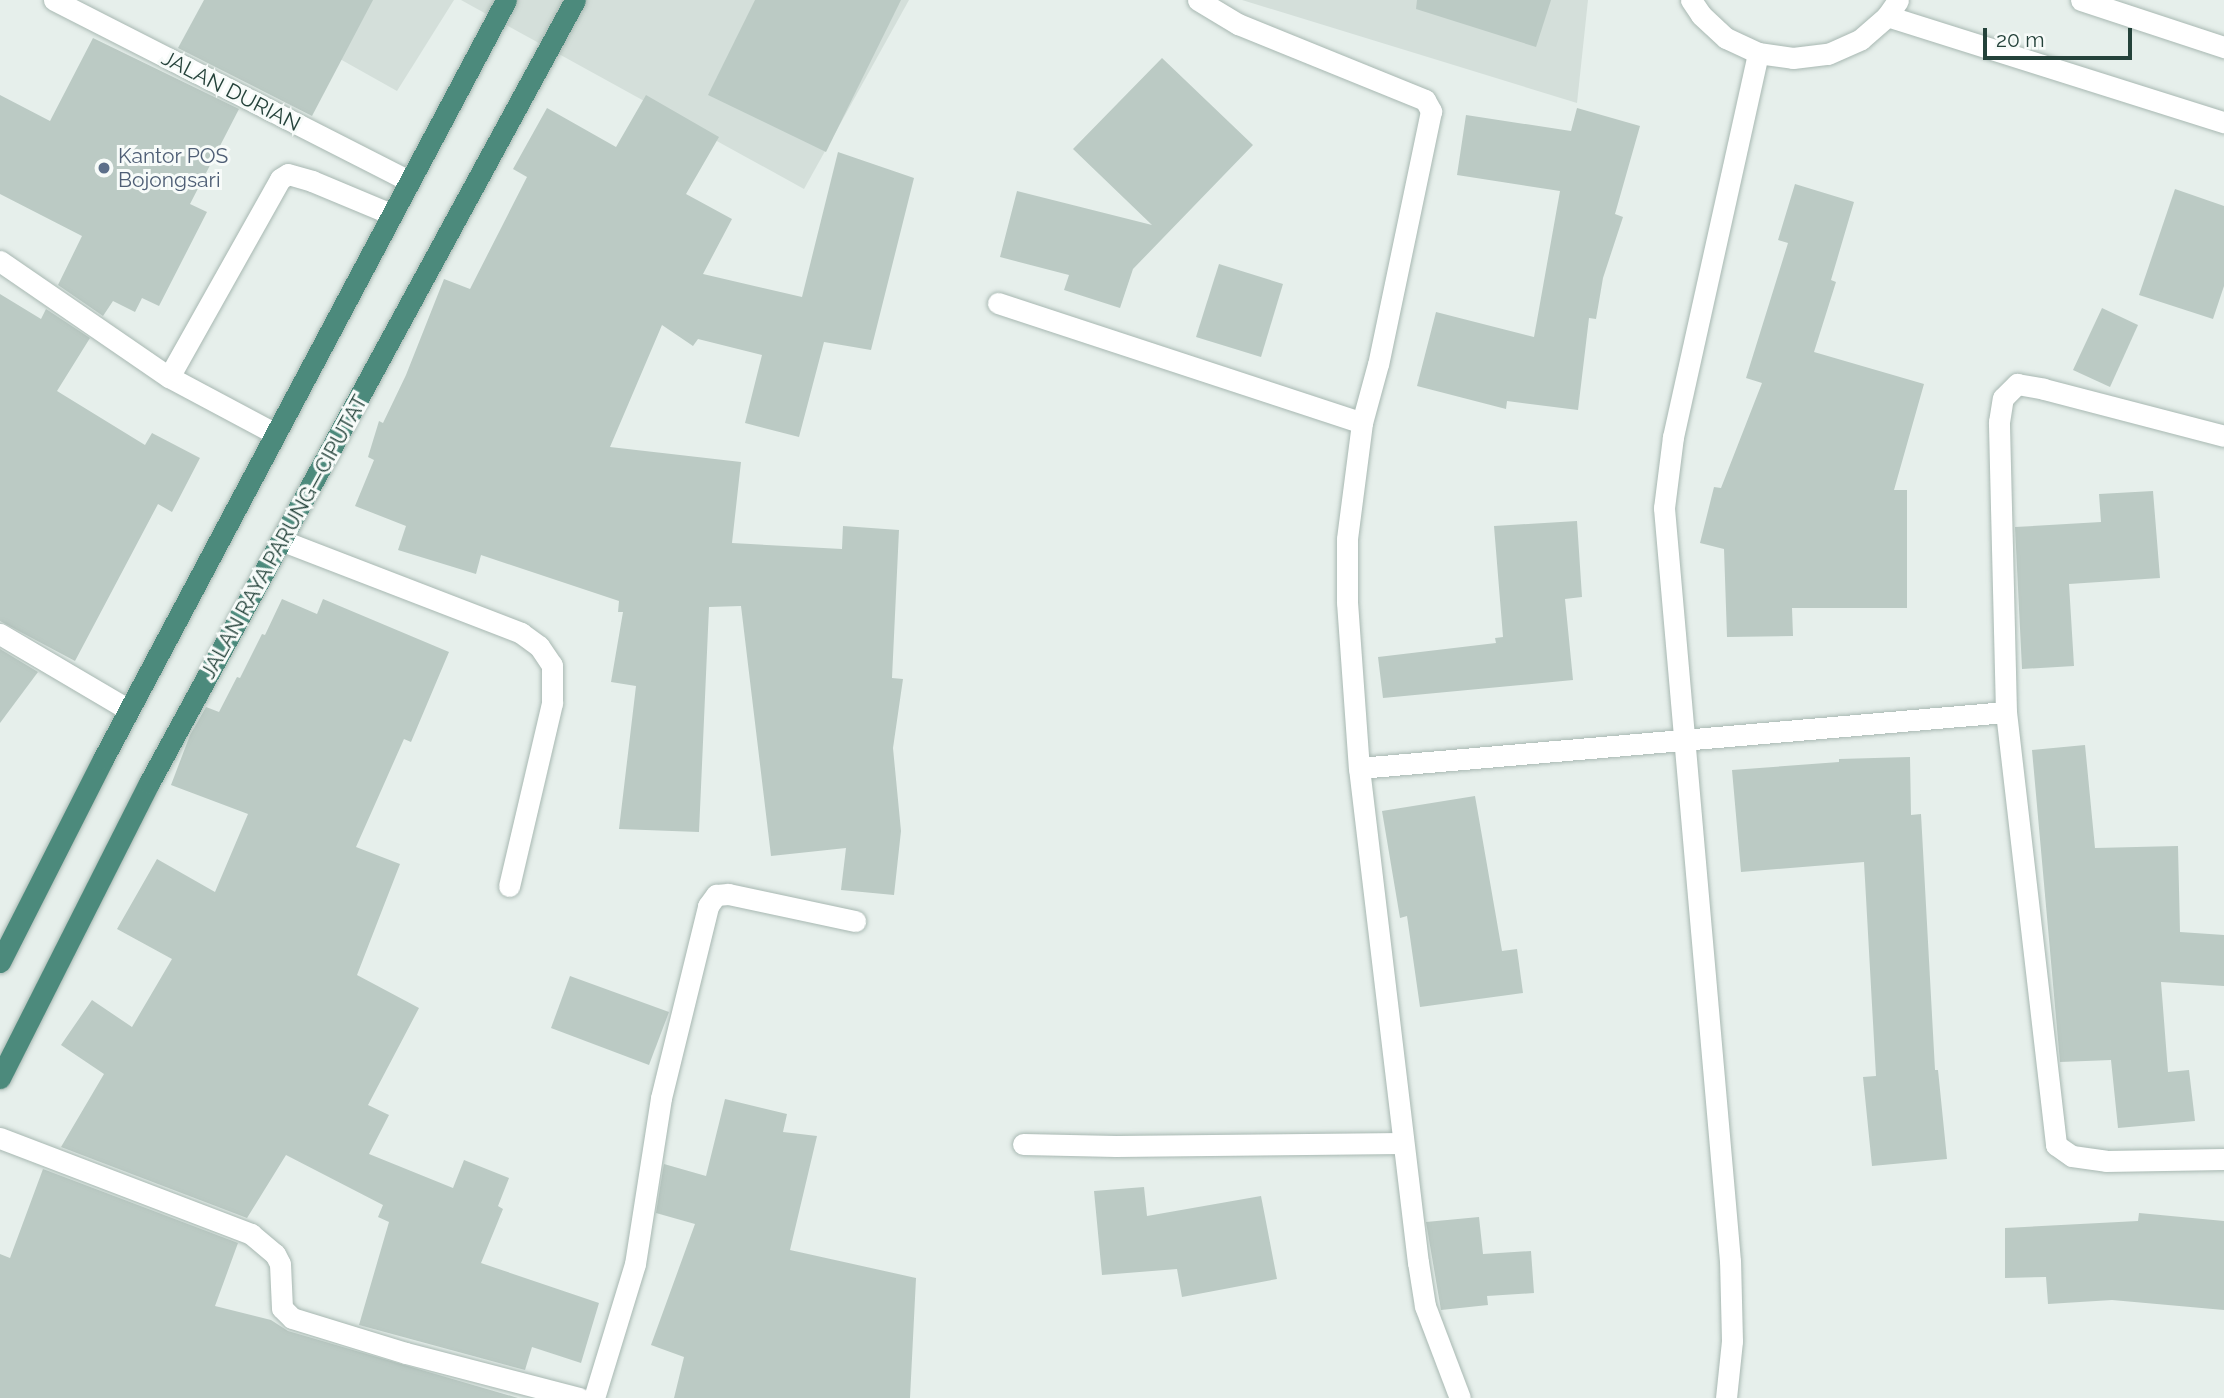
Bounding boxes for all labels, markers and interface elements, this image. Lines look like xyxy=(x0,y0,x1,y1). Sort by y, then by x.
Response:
scale bar xyxy=(1986,14,2135,58)
text: 20 m xyxy=(1996,27,2044,52)
street label: JALAN DURIAN xyxy=(157,45,305,137)
place label: Kantor POS Bojongsari xyxy=(118,143,229,193)
marker: Kantor POS Bojongsari xyxy=(96,160,112,176)
street label: JALAN RAYA PARUNG—CIPUTAT xyxy=(195,390,373,684)

